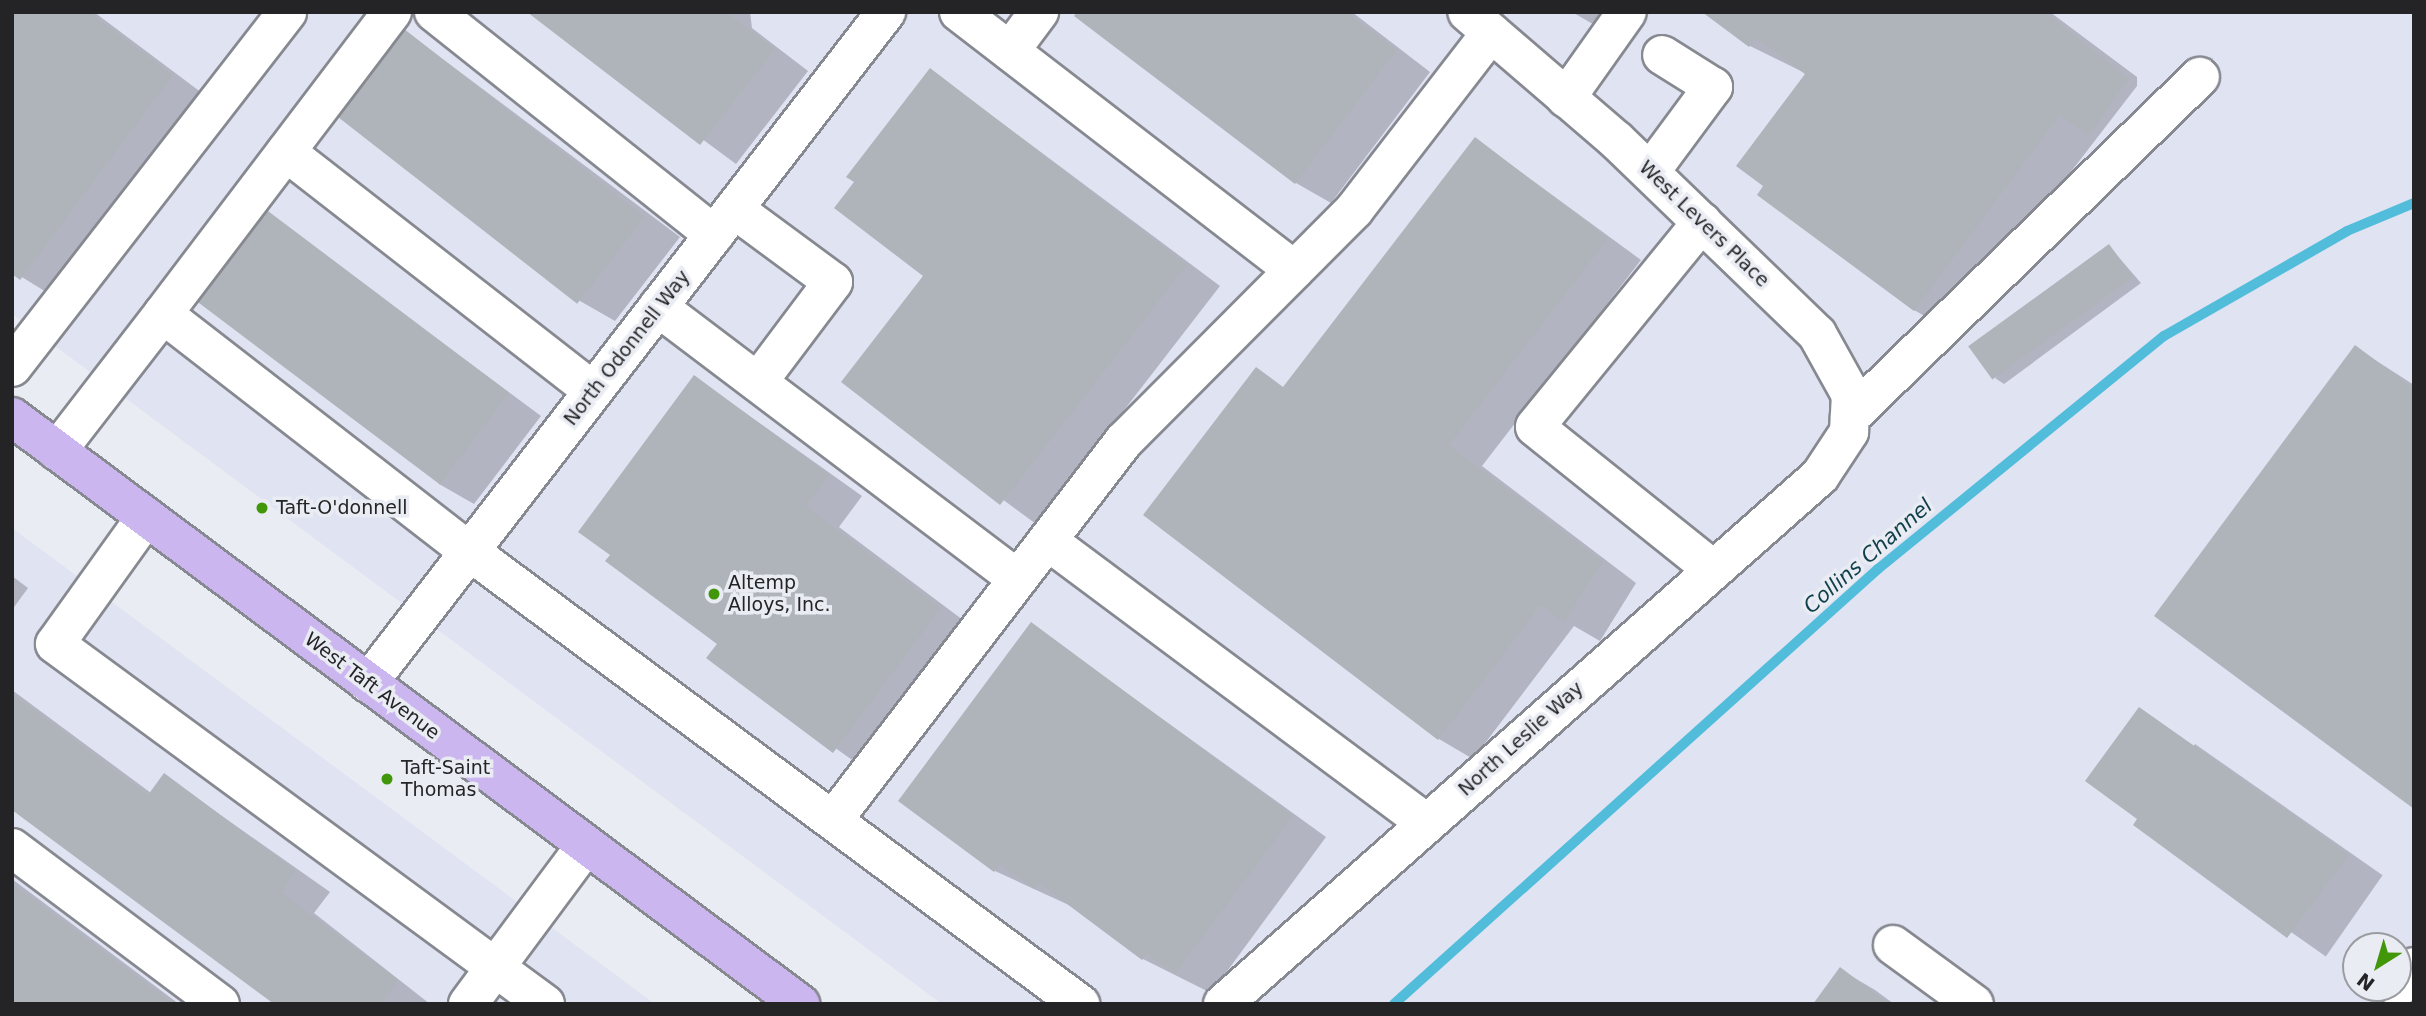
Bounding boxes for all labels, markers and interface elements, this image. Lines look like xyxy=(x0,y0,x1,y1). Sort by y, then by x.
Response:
street label: West Levers Place xyxy=(1634,156,1774,292)
street label: North Odonnell Way xyxy=(559,266,695,430)
water label: Collins Channel xyxy=(1799,493,1937,619)
place label: Taft-O'donnell xyxy=(276,497,407,519)
marker: Taft-O'donnell xyxy=(254,500,270,516)
place label: Altemp Alloys, Inc. xyxy=(728,572,831,616)
marker: Altemp Alloys, Inc. xyxy=(706,586,722,602)
street label: West Taft Avenue xyxy=(300,628,444,744)
street label: North Leslie Way xyxy=(1454,677,1588,801)
place label: Taft-Saint Thomas xyxy=(401,757,490,801)
marker: Taft-Saint Thomas xyxy=(379,771,395,787)
north arrow xyxy=(2342,932,2412,1002)
text: N xyxy=(2353,969,2379,996)

